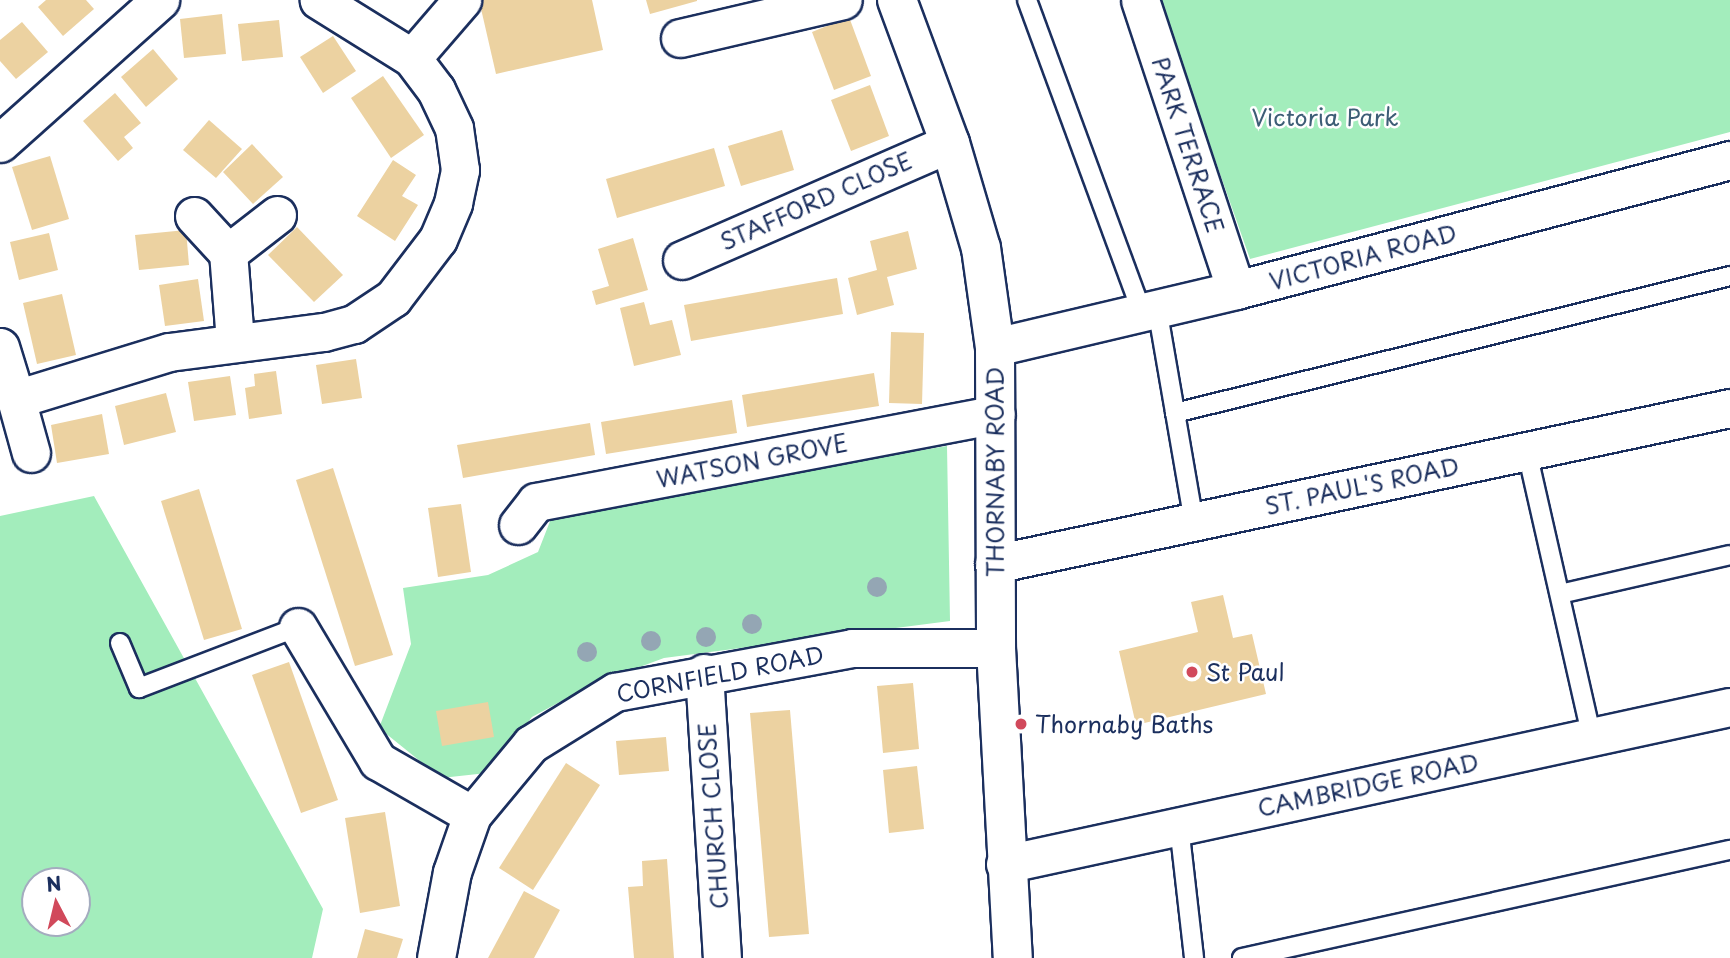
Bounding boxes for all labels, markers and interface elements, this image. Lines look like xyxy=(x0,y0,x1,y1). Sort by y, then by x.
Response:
street label: PARK TERRACE xyxy=(1147,55,1229,235)
park label: Victoria Park xyxy=(1252,103,1398,131)
street label: STAFFORD CLOSE xyxy=(715,146,917,256)
street label: VICTORIA ROAD xyxy=(1267,219,1459,295)
street label: THORNABY ROAD xyxy=(981,367,1009,577)
street label: WATSON GROVE xyxy=(655,429,849,493)
street label: ST. PAUL'S ROAD xyxy=(1262,452,1462,520)
street label: CORNFIELD ROAD xyxy=(614,640,826,708)
place label: St Paul xyxy=(1206,658,1283,686)
marker: St Paul xyxy=(1184,664,1200,680)
place label: Thornaby Baths xyxy=(1035,710,1214,738)
marker: Thornaby Baths xyxy=(1013,716,1029,732)
street label: CHURCH CLOSE xyxy=(693,721,733,911)
street label: CAMBRIDGE ROAD xyxy=(1255,748,1481,822)
north arrow xyxy=(21,867,91,937)
text: N xyxy=(45,868,63,898)

